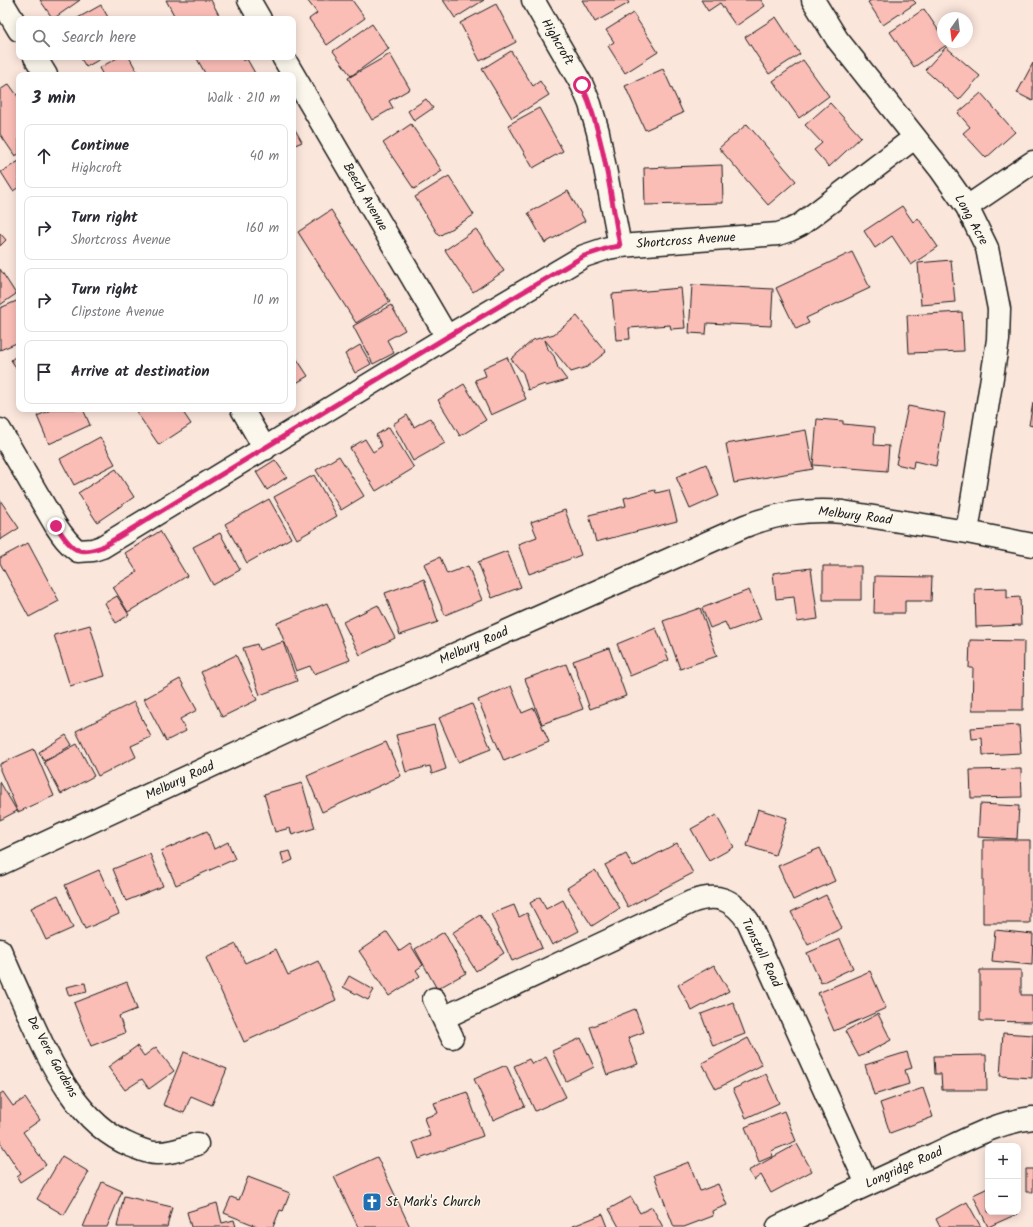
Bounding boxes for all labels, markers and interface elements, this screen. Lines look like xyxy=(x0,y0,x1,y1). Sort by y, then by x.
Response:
north arrow xyxy=(937,12,973,48)
street label: Highcroft xyxy=(535,15,579,70)
search box xyxy=(16,16,296,60)
text: Search here xyxy=(62,26,136,50)
icon: search xyxy=(30,27,52,49)
route start xyxy=(573,76,591,94)
text: 3 min xyxy=(32,85,76,112)
text: Walk · 210 m xyxy=(207,88,280,109)
text: Continue xyxy=(71,134,129,158)
icon: ahead xyxy=(33,145,55,167)
text: 40 m xyxy=(250,146,279,167)
text: Highcroft xyxy=(71,158,122,179)
street label: Beech Avenue xyxy=(337,159,393,235)
street label: Long Acre xyxy=(948,191,994,249)
text: Turn right xyxy=(71,206,138,230)
icon: right xyxy=(33,217,55,239)
text: 160 m xyxy=(246,218,279,239)
street label: Shortcross Avenue xyxy=(636,227,737,255)
text: Shortcross Avenue xyxy=(71,230,171,251)
text: Turn right xyxy=(71,278,138,302)
icon: right xyxy=(33,289,55,311)
text: 10 m xyxy=(253,290,279,311)
text: Clipstone Avenue xyxy=(71,302,164,323)
text: Arrive at destination xyxy=(71,360,210,384)
icon: arrive xyxy=(33,361,55,383)
street label: Melbury Road xyxy=(817,501,894,531)
route end xyxy=(47,517,65,535)
street label: Melbury Road xyxy=(436,621,513,671)
street label: Melbury Road xyxy=(142,756,218,806)
street label: Tunstall Road xyxy=(735,915,787,992)
street label: De Vere Gardens xyxy=(21,1012,83,1102)
street label: Longridge Road xyxy=(862,1141,947,1195)
map controls xyxy=(985,1143,1021,1215)
button: + xyxy=(985,1143,1021,1179)
button: − xyxy=(985,1179,1021,1215)
church icon: St Mark's Church xyxy=(361,1191,383,1213)
place label: St Mark's Church xyxy=(386,1192,481,1213)

